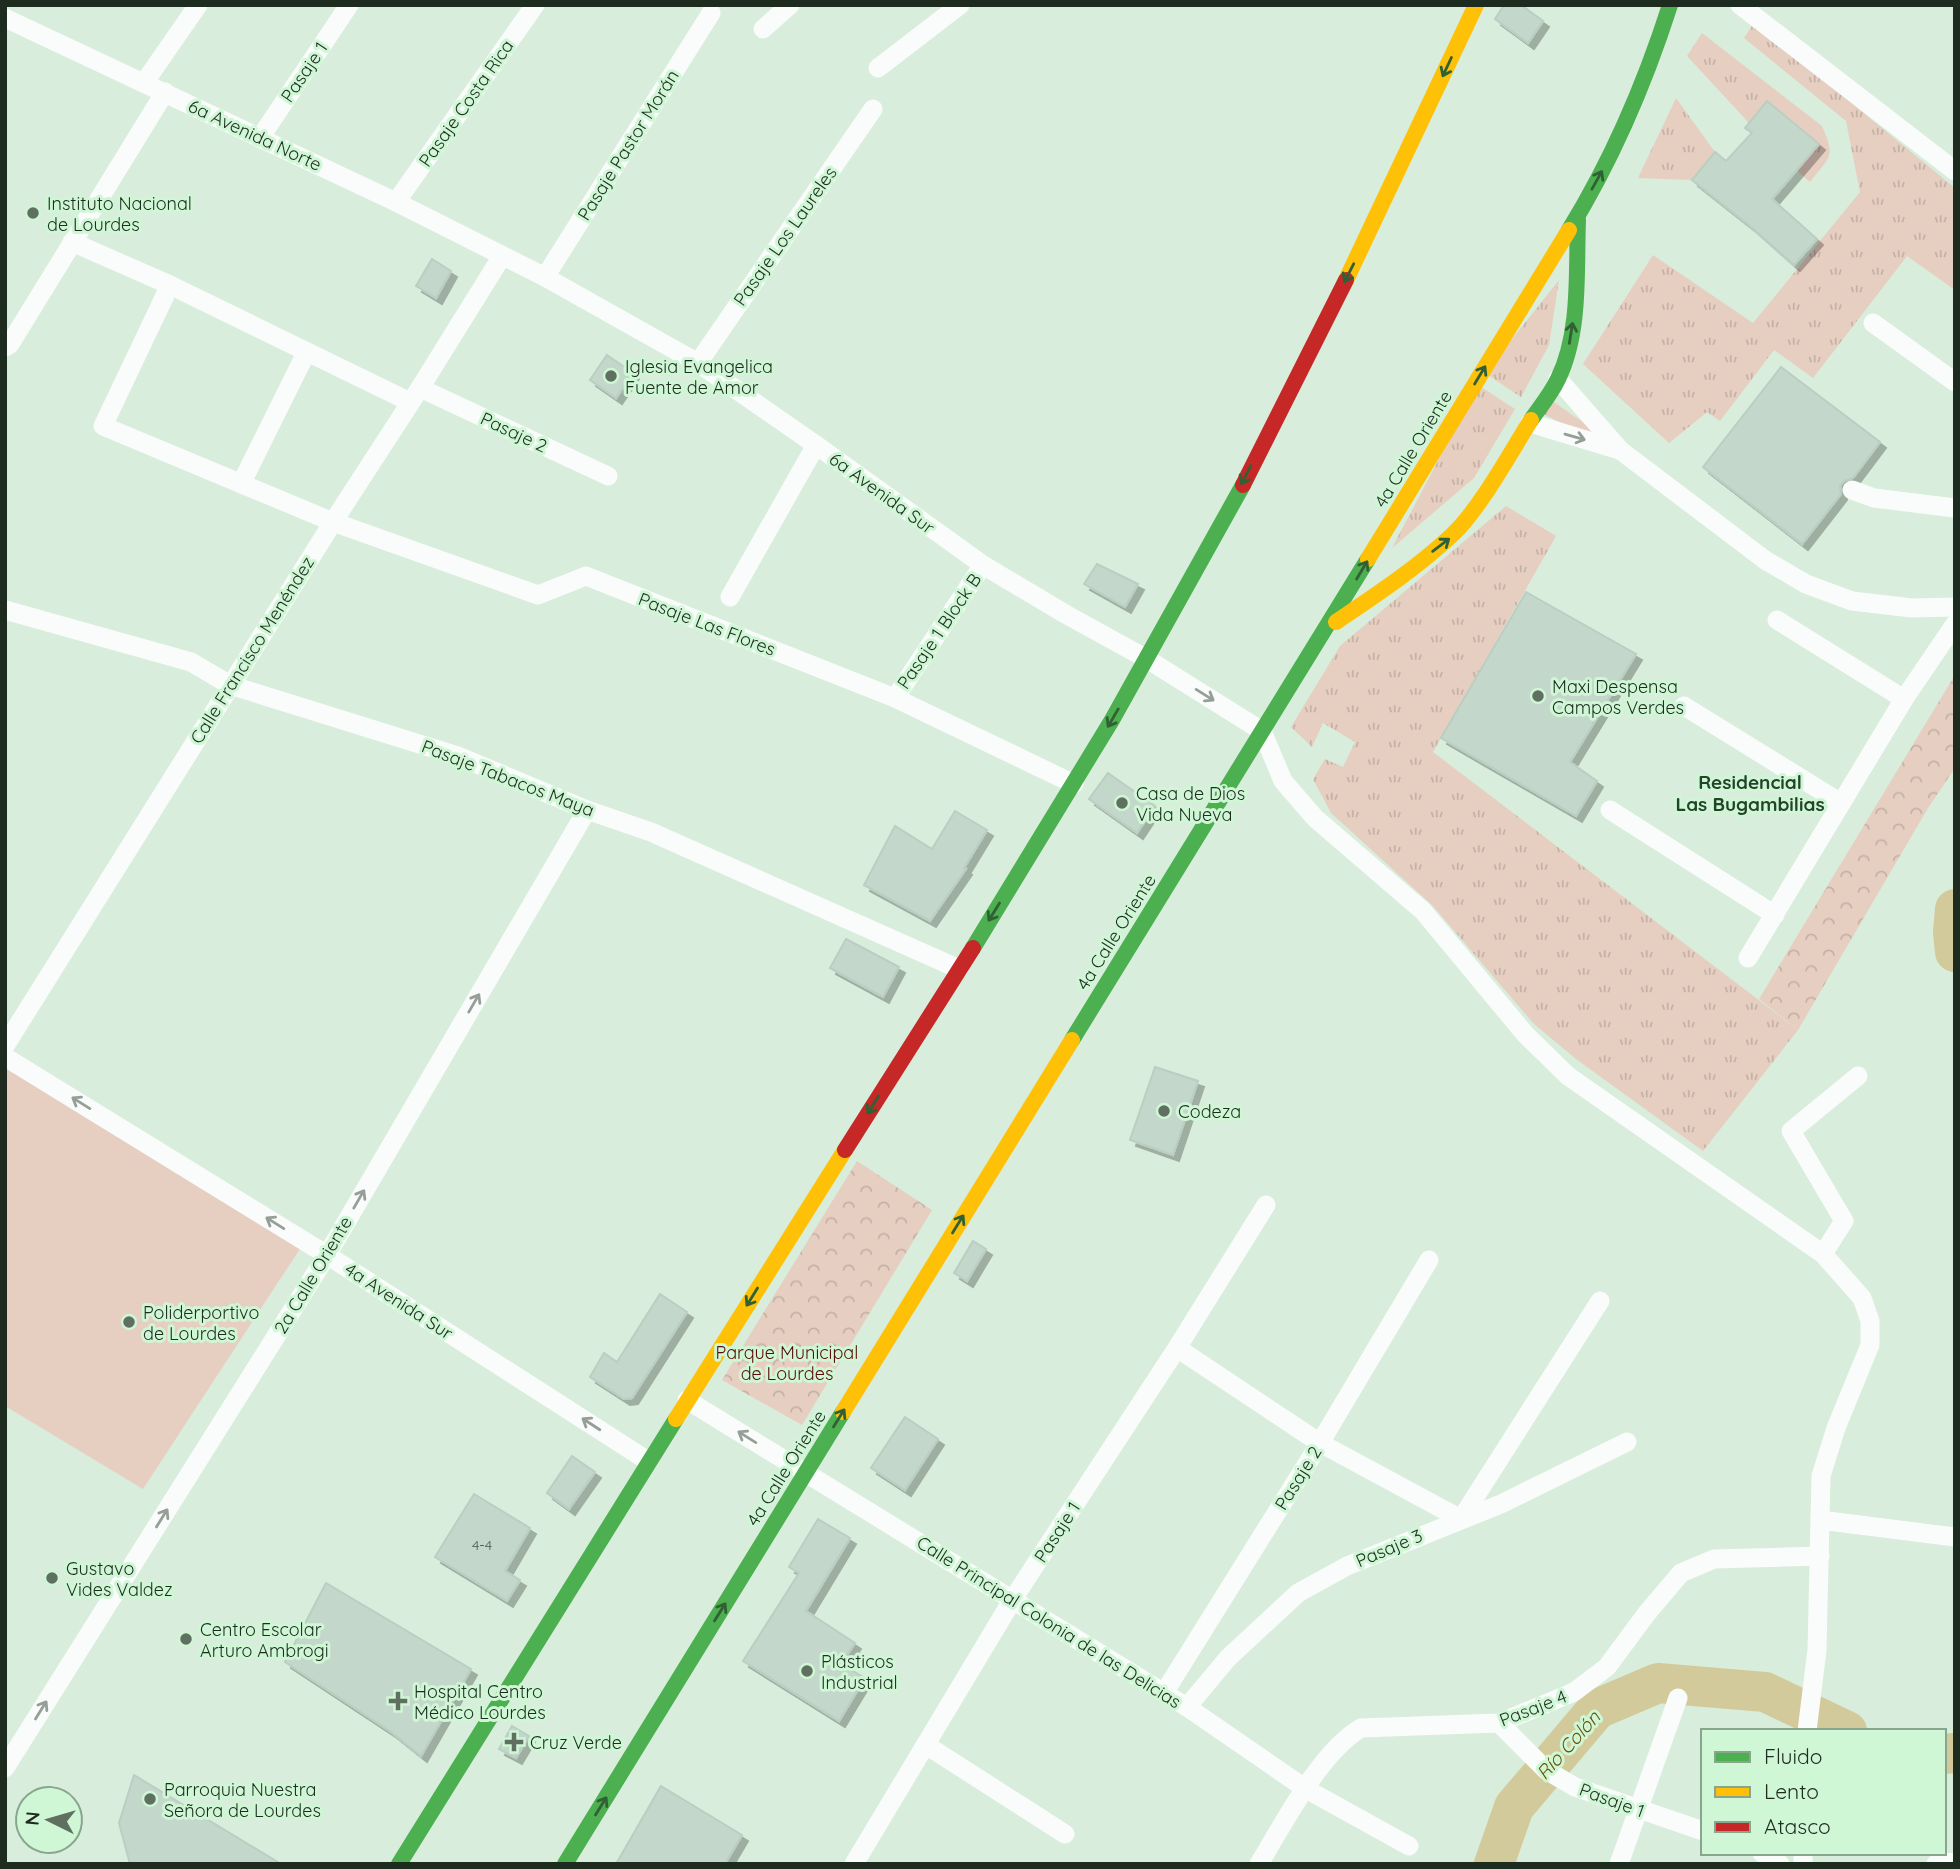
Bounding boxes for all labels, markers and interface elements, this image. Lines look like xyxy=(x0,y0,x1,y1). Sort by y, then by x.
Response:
street label: Pasaje Costa Rica xyxy=(414,35,518,171)
street label: Pasaje 1 xyxy=(276,38,332,106)
one-way arrow xyxy=(1440,56,1453,77)
street label: Pasaje Pastor Morán xyxy=(572,65,684,225)
street label: 6a Avenida Norte xyxy=(185,94,325,176)
street label: Pasaje Los Laureles xyxy=(728,162,842,310)
one-way arrow xyxy=(1590,171,1604,191)
place label: Instituto Nacional de Lourdes xyxy=(47,192,192,236)
marker: Instituto Nacional de Lourdes xyxy=(25,205,41,221)
one-way arrow xyxy=(1342,262,1356,283)
one-way arrow xyxy=(1564,322,1577,345)
place label: Iglesia Evangelica Fuente de Amor xyxy=(625,355,773,399)
one-way arrow xyxy=(1474,366,1488,386)
marker: Iglesia Evangelica Fuente de Amor xyxy=(603,368,619,384)
street label: 4a Calle Oriente xyxy=(1369,386,1457,512)
street label: Pasaje 2 xyxy=(477,407,551,457)
one-way arrow xyxy=(1564,431,1586,444)
street label: 6a Avenida Sur xyxy=(825,447,939,539)
one-way arrow xyxy=(1239,464,1253,485)
one-way arrow xyxy=(1431,537,1449,552)
street label: Calle Francisco Menéndez xyxy=(185,552,319,748)
one-way arrow xyxy=(1355,560,1369,580)
street label: Pasaje 1 Block B xyxy=(892,569,986,693)
street label: Pasaje Las Flores xyxy=(635,587,779,661)
place label: Maxi Despensa Campos Verdes xyxy=(1552,675,1684,719)
marker: Maxi Despensa Campos Verdes xyxy=(1530,688,1546,704)
one-way arrow xyxy=(1194,689,1214,703)
one-way arrow xyxy=(1106,707,1120,727)
street label: Pasaje Tabacos Maya xyxy=(418,734,598,822)
district label: Residencial Las Bugambilias xyxy=(1675,770,1825,816)
place label: Casa de Dios Vida Nueva xyxy=(1136,782,1245,826)
marker: Casa de Dios Vida Nueva xyxy=(1114,795,1130,811)
street label: 4a Calle Oriente xyxy=(1071,870,1161,994)
one-way arrow xyxy=(987,902,1002,921)
one-way arrow xyxy=(467,993,481,1013)
one-way arrow xyxy=(866,1094,880,1114)
one-way arrow xyxy=(72,1096,92,1110)
place label: Codeza xyxy=(1178,1100,1241,1123)
marker: Codeza xyxy=(1156,1103,1172,1119)
one-way arrow xyxy=(352,1190,366,1210)
street label: 2a Calle Oriente xyxy=(269,1212,357,1338)
one-way arrow xyxy=(265,1215,285,1229)
one-way arrow xyxy=(952,1215,966,1235)
street label: 4a Avenida Sur xyxy=(341,1257,457,1345)
one-way arrow xyxy=(745,1287,759,1307)
place label: Poliderportivo de Lourdes xyxy=(143,1301,259,1345)
marker: Poliderportivo de Lourdes xyxy=(121,1314,137,1330)
park label: Parque Municipal de Lourdes xyxy=(716,1341,858,1385)
street label: 4a Calle Oriente xyxy=(741,1406,831,1530)
one-way arrow xyxy=(832,1409,846,1429)
one-way arrow xyxy=(581,1417,601,1431)
one-way arrow xyxy=(738,1430,757,1445)
street label: Pasaje 2 xyxy=(1269,1442,1327,1514)
street label: Pasaje 1 xyxy=(1029,1497,1085,1567)
one-way arrow xyxy=(156,1508,170,1528)
street label: Pasaje 3 xyxy=(1352,1524,1426,1572)
street label: Calle Principal Colonia de las Delicias xyxy=(913,1531,1185,1713)
house number: 4-4 xyxy=(472,1536,492,1554)
place label: Gustavo Vides Valdez xyxy=(66,1557,173,1601)
marker: Gustavo Vides Valdez xyxy=(44,1570,60,1586)
one-way arrow xyxy=(713,1602,727,1622)
place label: Centro Escolar Arturo Ambrogi xyxy=(200,1618,329,1662)
marker: Centro Escolar Arturo Ambrogi xyxy=(178,1631,194,1647)
place label: Plásticos Industrial xyxy=(821,1650,898,1694)
marker: Plásticos Industrial xyxy=(799,1663,815,1679)
place label: Hospital Centro Médico Lourdes xyxy=(414,1680,546,1724)
street label: Pasaje 4 xyxy=(1496,1685,1570,1731)
marker: Hospital Centro Médico Lourdes xyxy=(388,1691,408,1711)
one-way arrow xyxy=(35,1701,49,1721)
water label: Río Colón xyxy=(1531,1705,1606,1784)
legend xyxy=(1701,1729,1946,1855)
place label: Cruz Verde xyxy=(530,1731,622,1754)
marker: Cruz Verde xyxy=(504,1732,524,1752)
text: Fluido xyxy=(1764,1743,1822,1769)
place label: Parroquia Nuestra Señora de Lourdes xyxy=(164,1778,321,1822)
street label: Pasaje 1 xyxy=(1576,1778,1648,1822)
text: Lento xyxy=(1764,1778,1819,1804)
north arrow xyxy=(14,1785,84,1855)
marker: Parroquia Nuestra Señora de Lourdes xyxy=(142,1791,158,1807)
one-way arrow xyxy=(594,1796,608,1816)
text: N xyxy=(20,1811,45,1827)
text: Atasco xyxy=(1764,1813,1831,1839)

